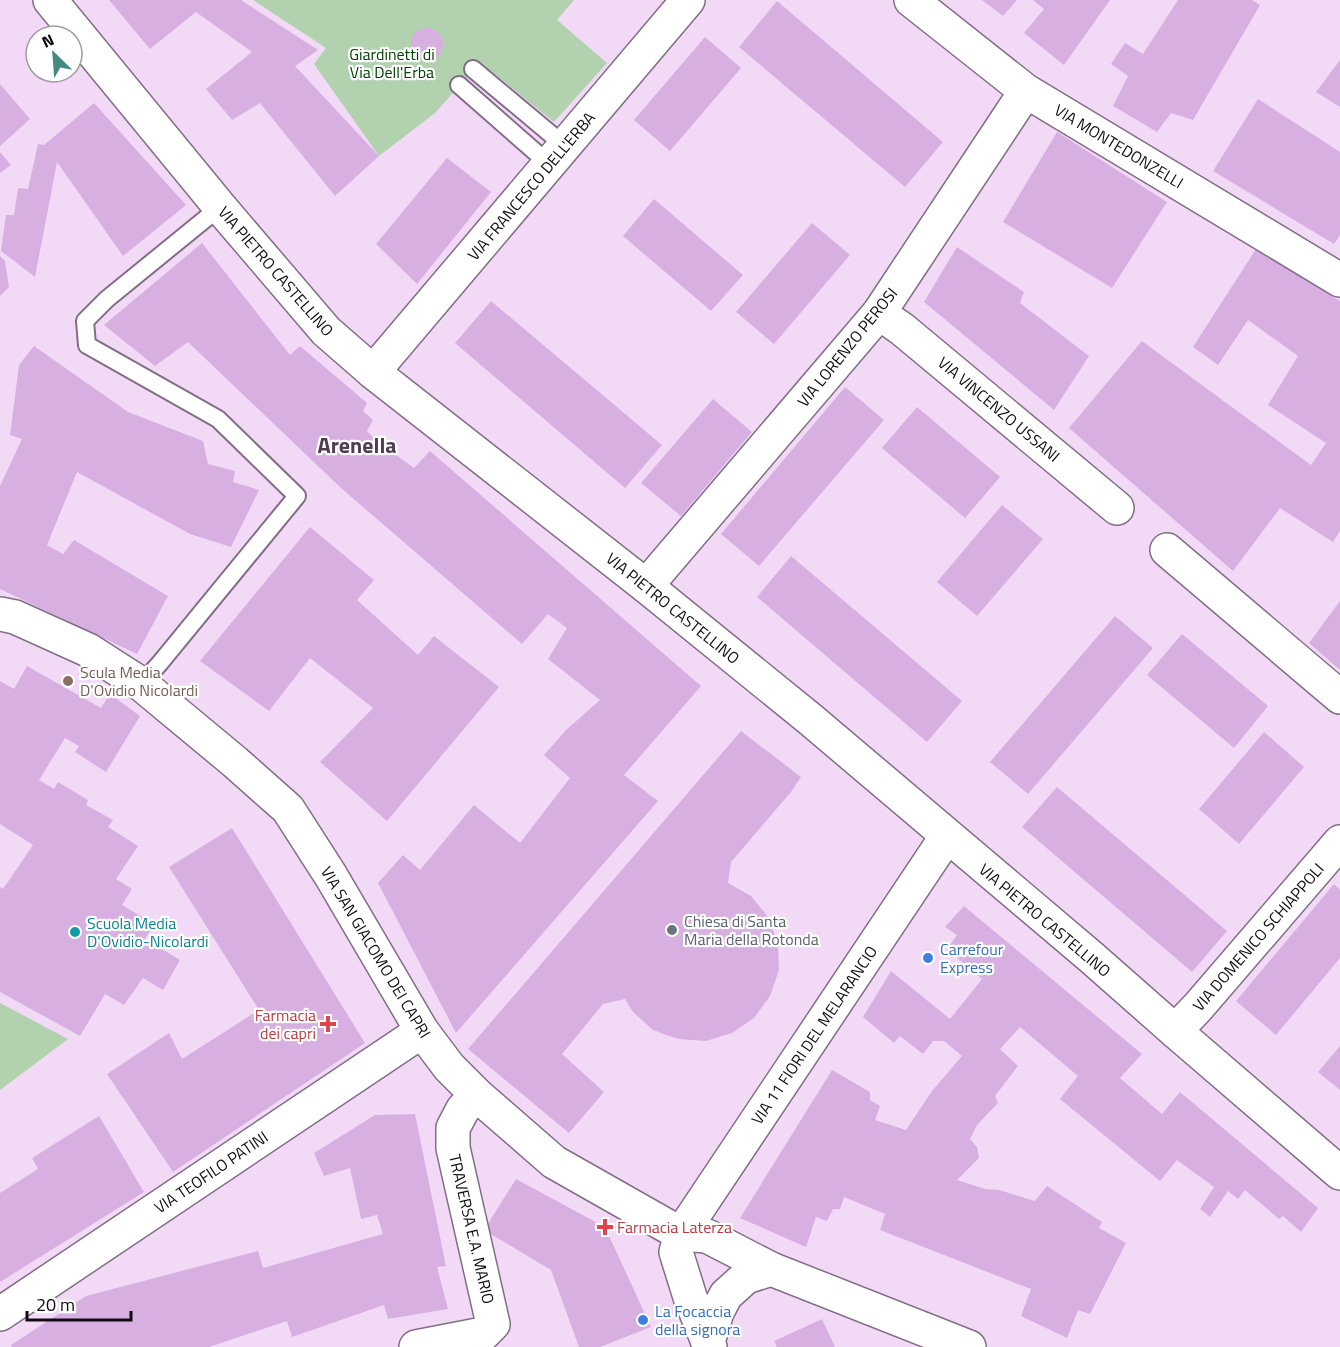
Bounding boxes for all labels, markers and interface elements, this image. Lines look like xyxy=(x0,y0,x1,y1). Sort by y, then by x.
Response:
north arrow xyxy=(24,24,84,84)
text: N xyxy=(38,27,58,54)
park label: Giardinetti di Via Dell'Erba xyxy=(349,42,435,84)
street label: VIA MONTEDONZELLI xyxy=(1050,98,1188,194)
street label: VIA FRANCESCO DELL'ERBA xyxy=(461,106,601,266)
street label: VIA PIETRO CASTELLINO xyxy=(213,201,339,341)
street label: VIA LORENZO PEROSI xyxy=(791,282,903,412)
street label: VIA VINCENZO USSANI xyxy=(933,351,1065,467)
district label: Arenella xyxy=(317,428,397,462)
street label: VIA PIETRO CASTELLINO xyxy=(601,547,745,669)
place label: Scula Media D'Ovidio Nicolardi xyxy=(80,660,198,702)
marker: Scula Media D'Ovidio Nicolardi xyxy=(61,674,75,688)
street label: VIA PIETRO CASTELLINO xyxy=(974,858,1116,982)
street label: VIA DOMENICO SCHIAPPOLI xyxy=(1187,858,1329,1016)
street label: VIA SAN GIACOMO DEI CAPRI xyxy=(315,862,437,1042)
place label: Chiesa di Santa Maria della Rotonda xyxy=(684,909,819,951)
place label: Scuola Media D'Ovidio-Nicolardi xyxy=(87,911,209,953)
marker: Chiesa di Santa Maria della Rotonda xyxy=(665,923,679,937)
marker: Scuola Media D'Ovidio-Nicolardi xyxy=(68,925,82,939)
place label: Carrefour Express xyxy=(940,937,1004,979)
street label: VIA 11 FIORI DEL MELARANCIO xyxy=(745,941,883,1129)
marker: Carrefour Express xyxy=(921,951,935,965)
place label: Farmacia dei capri xyxy=(255,1003,316,1045)
marker: Farmacia dei capri xyxy=(321,1017,335,1031)
street label: VIA TEOFILO PATINI xyxy=(149,1125,273,1219)
street label: TRAVERSA E.A. MARIO xyxy=(443,1152,501,1306)
place label: Farmacia Laterza xyxy=(617,1215,732,1239)
marker: Farmacia Laterza xyxy=(598,1220,612,1234)
scale bar xyxy=(27,1284,130,1322)
text: 20 m xyxy=(36,1291,75,1318)
place label: La Focaccia della signora xyxy=(655,1299,740,1341)
marker: La Focaccia della signora xyxy=(636,1313,650,1327)

